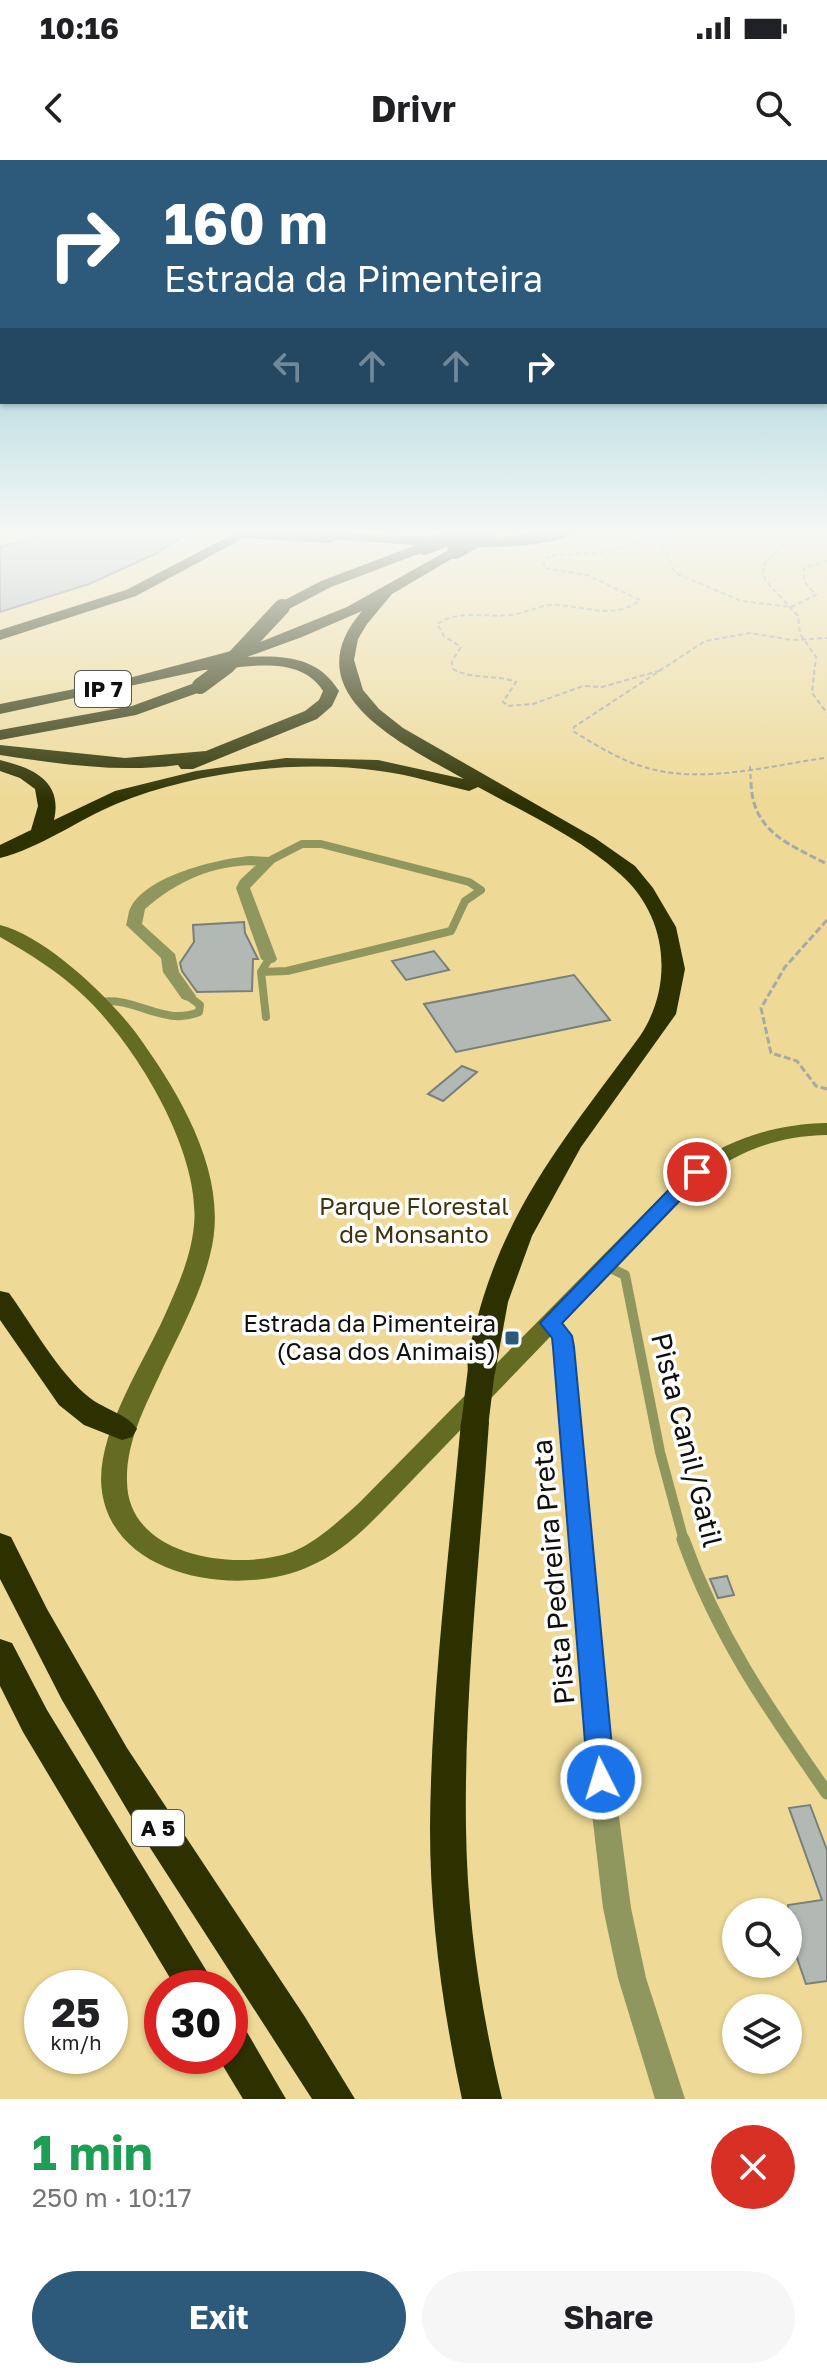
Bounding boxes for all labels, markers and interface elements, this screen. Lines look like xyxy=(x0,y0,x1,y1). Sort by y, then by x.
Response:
text: 10:16 xyxy=(40,10,119,46)
icon: back xyxy=(32,86,76,130)
icon: search xyxy=(751,86,795,130)
text: Drivr xyxy=(371,87,456,130)
text: 160 m xyxy=(164,189,328,256)
icon: right xyxy=(32,192,136,296)
text: Estrada da Pimenteira xyxy=(164,257,543,300)
icon: left xyxy=(266,344,310,388)
icon: ahead xyxy=(350,344,394,388)
icon: ahead xyxy=(434,344,478,388)
icon: right xyxy=(518,344,562,388)
road number: IP 7 xyxy=(75,671,131,707)
pin xyxy=(663,1138,731,1206)
icon: arrive xyxy=(675,1150,719,1194)
park label: Parque Florestal de Monsanto xyxy=(319,1191,509,1248)
place label: Estrada da Pimenteira (Casa dos Animais) xyxy=(243,1308,496,1365)
marker: Estrada da Pimenteira (Casa dos Animais) xyxy=(503,1329,521,1347)
street label: Pista Canil/Gatil xyxy=(645,1329,730,1550)
street label: Pista Pedreira Preta xyxy=(524,1438,581,1706)
position arrow xyxy=(559,1737,643,1821)
road number: A 5 xyxy=(132,1810,184,1846)
map controls xyxy=(722,1898,802,2074)
button: search xyxy=(722,1898,802,1978)
speed limit sign: 30 xyxy=(144,1970,248,2074)
text: 25 xyxy=(52,1988,100,2036)
button: layers xyxy=(722,1994,802,2074)
text: km/h xyxy=(51,2030,101,2054)
text: 1 min xyxy=(32,2123,153,2181)
button: close xyxy=(711,2125,795,2209)
text: 250 m · 10:17 xyxy=(32,2182,192,2213)
button: Exit xyxy=(32,2271,406,2363)
button: Share xyxy=(422,2271,795,2363)

